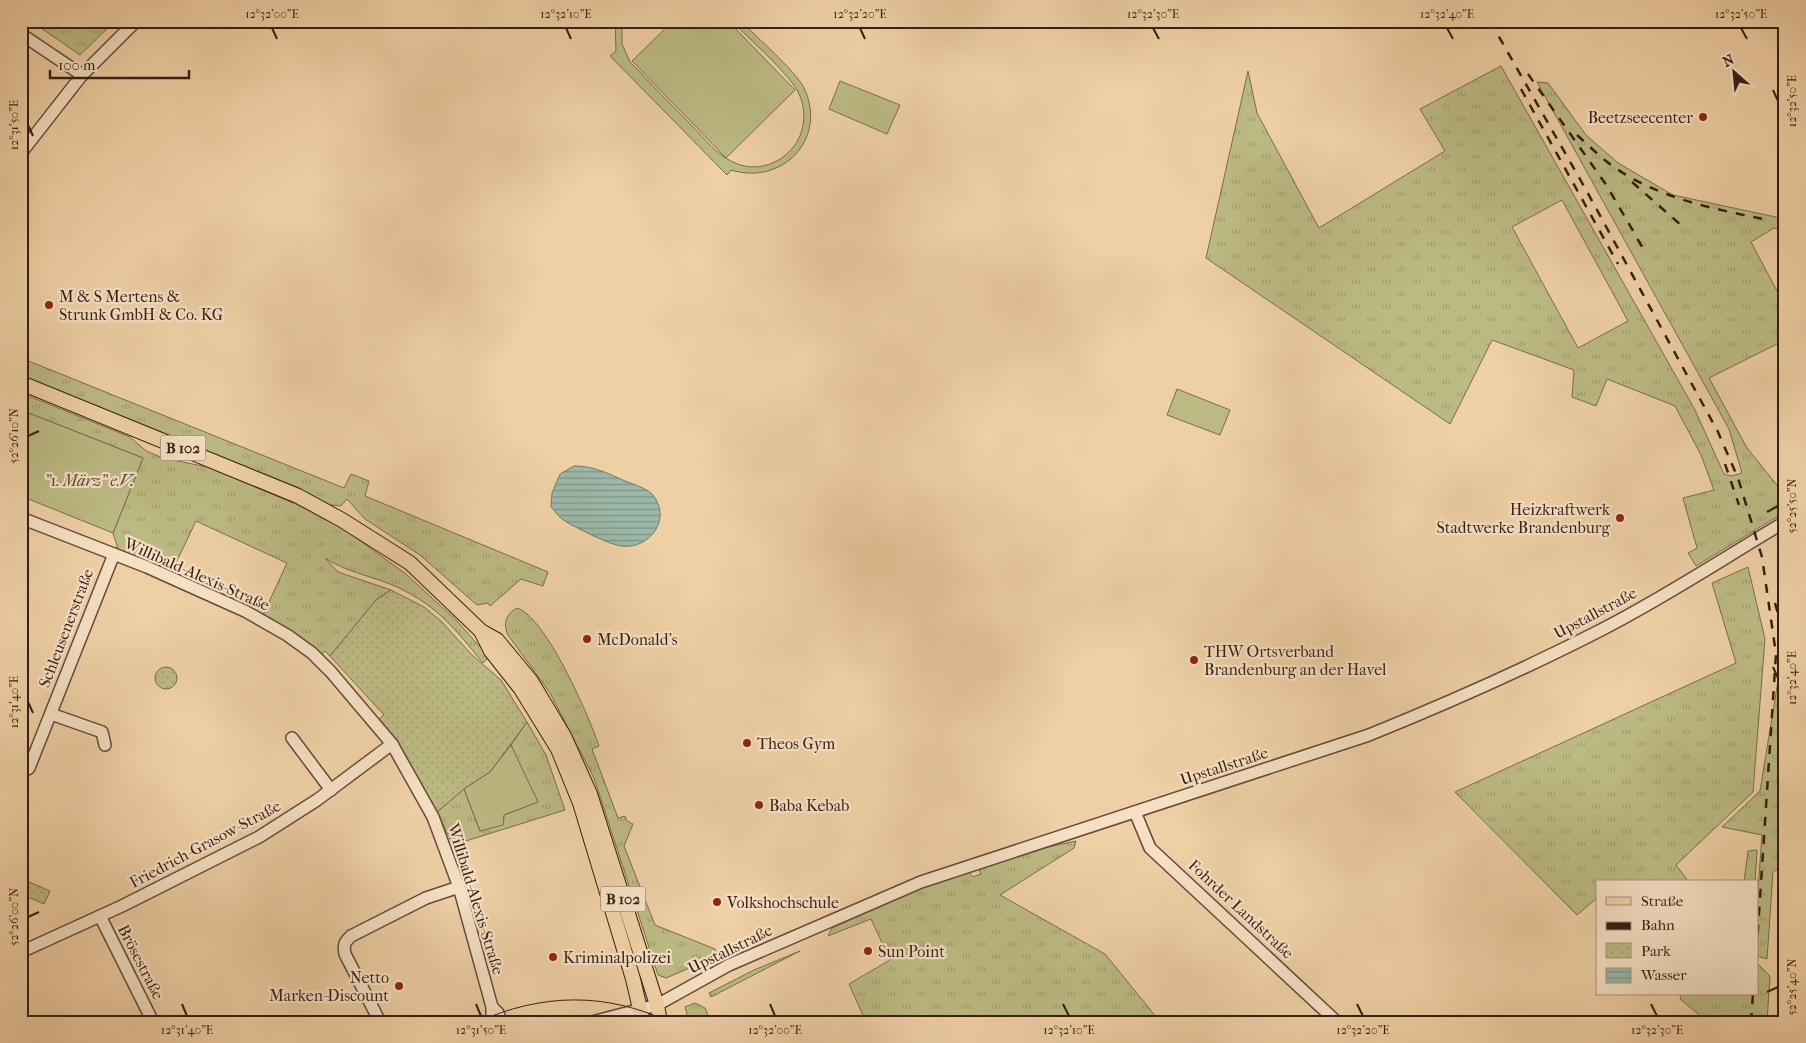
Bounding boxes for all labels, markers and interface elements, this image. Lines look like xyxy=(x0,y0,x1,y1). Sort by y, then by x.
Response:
text: 12°32'00"E xyxy=(245,7,299,21)
text: 12°32'10"E xyxy=(540,7,592,21)
text: 12°32'20"E xyxy=(833,7,887,21)
text: 12°32'30"E xyxy=(1127,7,1179,21)
text: 12°32'40"E xyxy=(1420,7,1474,21)
text: 12°32'50"E xyxy=(1715,7,1767,21)
scale bar xyxy=(50,48,189,80)
north arrow xyxy=(1708,48,1758,98)
text: N xyxy=(1720,51,1737,71)
text: 100 m xyxy=(58,56,96,74)
text: 12°32'50"E xyxy=(1785,75,1799,127)
text: 12°31'50"E xyxy=(7,100,21,150)
place label: Beetzseecenter xyxy=(1588,108,1693,127)
marker: Beetzseecenter xyxy=(1697,111,1709,123)
place label: M & S Mertens & Strunk GmbH & Co. KG xyxy=(59,287,223,324)
marker: M & S Mertens & Strunk GmbH & Co. KG xyxy=(43,299,55,311)
text: 52°26'10"N xyxy=(7,408,21,464)
road number: B 102 xyxy=(160,436,206,460)
park label: "1. März" e.V. xyxy=(44,471,136,490)
text: 52°25'50"N xyxy=(1785,478,1799,534)
place label: Heizkraftwerk Stadtwerke Brandenburg xyxy=(1436,500,1611,537)
marker: Heizkraftwerk Stadtwerke Brandenburg xyxy=(1614,512,1626,524)
street label: Willibald-Alexis-Straße xyxy=(120,533,273,615)
street label: Schleusenerstraße xyxy=(35,566,97,690)
street label: Upstallstraße xyxy=(1550,583,1640,643)
place label: McDonald's xyxy=(597,630,678,649)
marker: McDonald's xyxy=(581,633,593,645)
place label: THW Ortsverband Brandenburg an der Havel xyxy=(1204,642,1387,679)
text: 12°32'40"E xyxy=(1785,651,1799,705)
marker: THW Ortsverband Brandenburg an der Havel xyxy=(1188,654,1200,666)
text: 12°31'40"E xyxy=(7,676,21,728)
place label: Theos Gym xyxy=(757,734,836,753)
marker: Theos Gym xyxy=(741,737,753,749)
street label: Upstallstraße xyxy=(1178,743,1271,789)
street label: Friedrich-Grasow-Straße xyxy=(126,796,284,892)
place label: Baba Kebab xyxy=(769,796,849,815)
marker: Baba Kebab xyxy=(753,799,765,811)
street label: Willibald-Alexis-Straße xyxy=(444,820,508,977)
street label: Fohrder Landstraße xyxy=(1185,856,1297,963)
legend xyxy=(1596,880,1758,996)
road number: B 102 xyxy=(600,886,646,912)
text: 52°26'00"N xyxy=(7,888,21,946)
text: Straße xyxy=(1641,892,1684,910)
place label: Volkshochschule xyxy=(726,893,839,912)
marker: Volkshochschule xyxy=(711,896,723,908)
text: Bahn xyxy=(1641,916,1675,934)
street label: Upstallstraße xyxy=(685,920,775,978)
street label: Brösestraße xyxy=(114,921,168,1003)
place label: Sun Point xyxy=(878,942,945,961)
text: Park xyxy=(1641,942,1671,960)
marker: Sun Point xyxy=(862,945,874,957)
place label: Kriminalpolizei xyxy=(563,948,671,967)
marker: Kriminalpolizei xyxy=(547,951,559,963)
text: 52°25'40"N xyxy=(1785,958,1799,1016)
text: Wasser xyxy=(1640,966,1687,984)
place label: Netto Marken-Discount xyxy=(269,968,389,1005)
marker: Netto Marken-Discount xyxy=(393,980,405,992)
text: 12°31'40"E xyxy=(161,1023,213,1037)
text: 12°31'50"E xyxy=(456,1023,506,1037)
text: 12°32'00"E xyxy=(748,1023,802,1037)
text: 12°32'10"E xyxy=(1043,1023,1095,1037)
text: 12°32'20"E xyxy=(1336,1023,1390,1037)
text: 12°32'30"E xyxy=(1631,1023,1683,1037)

